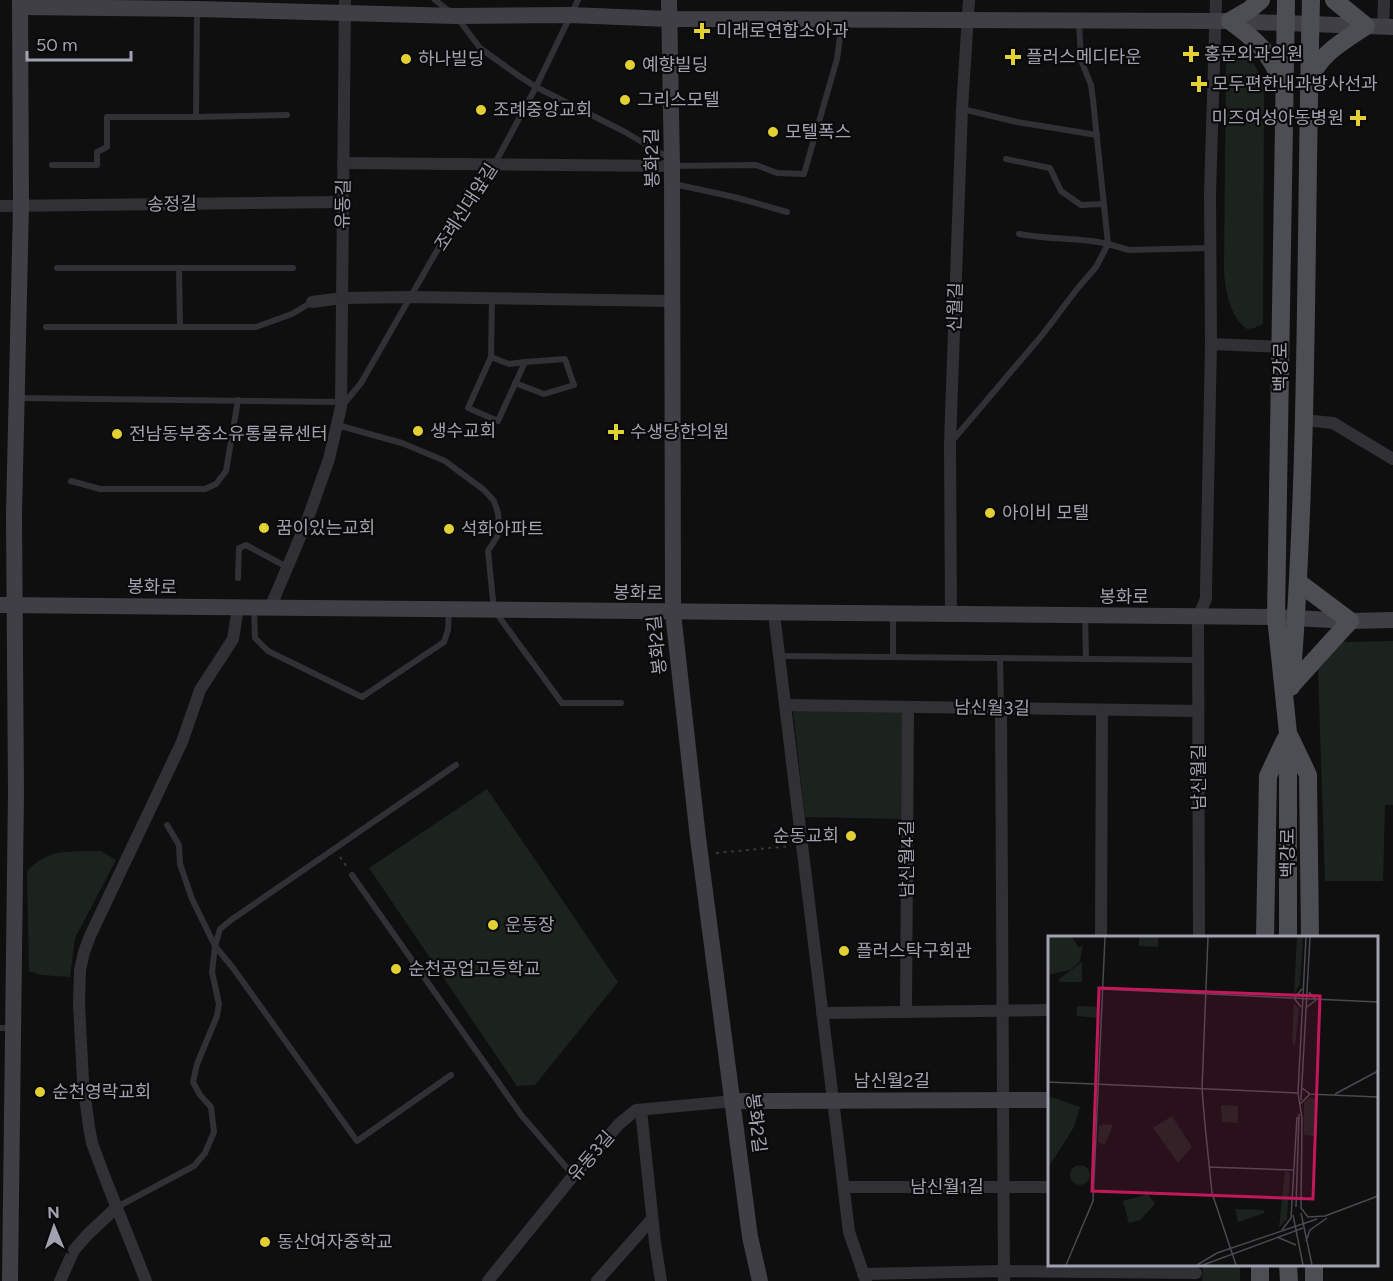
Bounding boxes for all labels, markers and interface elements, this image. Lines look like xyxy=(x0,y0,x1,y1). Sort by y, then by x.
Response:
place label: 미래로연합소아과 xyxy=(716,20,849,42)
marker: 미래로연합소아과 xyxy=(693,22,711,40)
scale bar xyxy=(27,24,130,62)
text: 50 m xyxy=(36,34,78,56)
place label: 홍문외과의원 xyxy=(1204,43,1303,65)
marker: 홍문외과의원 xyxy=(1182,45,1200,63)
place label: 플러스메디타운 xyxy=(1026,46,1142,68)
place label: 하나빌딩 xyxy=(418,48,484,70)
marker: 플러스메디타운 xyxy=(1004,48,1022,66)
marker: 하나빌딩 xyxy=(399,52,413,66)
place label: 예향빌딩 xyxy=(642,54,708,76)
marker: 예향빌딩 xyxy=(623,58,637,72)
place label: 모두편한내과방사선과 xyxy=(1212,73,1378,95)
marker: 모두편한내과방사선과 xyxy=(1190,75,1208,93)
place label: 그리스모텔 xyxy=(637,89,720,111)
marker: 그리스모텔 xyxy=(618,93,632,107)
place label: 조례중앙교회 xyxy=(493,99,592,121)
marker: 조례중앙교회 xyxy=(474,103,488,117)
place label: 미즈여성아동병원 xyxy=(1212,107,1344,129)
marker: 미즈여성아동병원 xyxy=(1349,109,1367,127)
place label: 모텔폭스 xyxy=(785,121,851,143)
marker: 모텔폭스 xyxy=(766,125,780,139)
street label: 봉화2길 xyxy=(640,128,664,188)
street label: 조례신대앞길 xyxy=(430,159,502,255)
street label: 유동길 xyxy=(332,179,354,229)
street label: 송정길 xyxy=(147,193,197,215)
street label: 신월길 xyxy=(943,282,967,332)
street label: 백강로 xyxy=(1270,342,1292,392)
place label: 생수교회 xyxy=(430,420,496,442)
place label: 수생당한의원 xyxy=(630,421,729,443)
place label: 전남동부중소유통물류센터 xyxy=(129,423,328,445)
marker: 수생당한의원 xyxy=(607,423,625,441)
marker: 생수교회 xyxy=(411,424,425,438)
marker: 전남동부중소유통물류센터 xyxy=(110,427,124,441)
place label: 아이비 모텔 xyxy=(1002,502,1089,524)
marker: 아이비 모텔 xyxy=(983,506,997,520)
place label: 꿈이있는교회 xyxy=(276,517,375,539)
place label: 석화아파트 xyxy=(461,518,544,540)
marker: 꿈이있는교회 xyxy=(257,521,271,535)
marker: 석화아파트 xyxy=(442,522,456,536)
street label: 봉화로 xyxy=(127,576,177,598)
street label: 봉화로 xyxy=(613,582,663,604)
street label: 봉화로 xyxy=(1099,586,1149,608)
street label: 봉화2길 xyxy=(643,614,671,676)
street label: 남신월3길 xyxy=(954,696,1030,720)
street label: 남신월길 xyxy=(1188,744,1210,810)
street label: 남신월4길 xyxy=(896,820,918,898)
place label: 순동교회 xyxy=(773,825,839,847)
street label: 백강로 xyxy=(1277,828,1299,878)
marker: 순동교회 xyxy=(844,829,858,843)
place label: 운동장 xyxy=(505,914,555,936)
marker: 운동장 xyxy=(486,918,500,932)
inset map xyxy=(1048,936,1378,1266)
place label: 플러스탁구회관 xyxy=(856,940,972,962)
marker: 플러스탁구회관 xyxy=(837,944,851,958)
place label: 순천공업고등학교 xyxy=(408,958,540,980)
marker: 순천공업고등학교 xyxy=(389,962,403,976)
street label: 남신월2길 xyxy=(854,1070,930,1092)
place label: 순천영락교회 xyxy=(52,1081,151,1103)
marker: 순천영락교회 xyxy=(33,1085,47,1099)
street label: 봉화2길 xyxy=(741,1092,771,1154)
street label: 유동3길 xyxy=(563,1126,619,1186)
street label: 남신월1길 xyxy=(910,1176,984,1198)
north arrow xyxy=(24,1197,84,1257)
text: N xyxy=(47,1203,60,1222)
place label: 동산여자중학교 xyxy=(277,1231,393,1253)
marker: 동산여자중학교 xyxy=(258,1235,272,1249)

